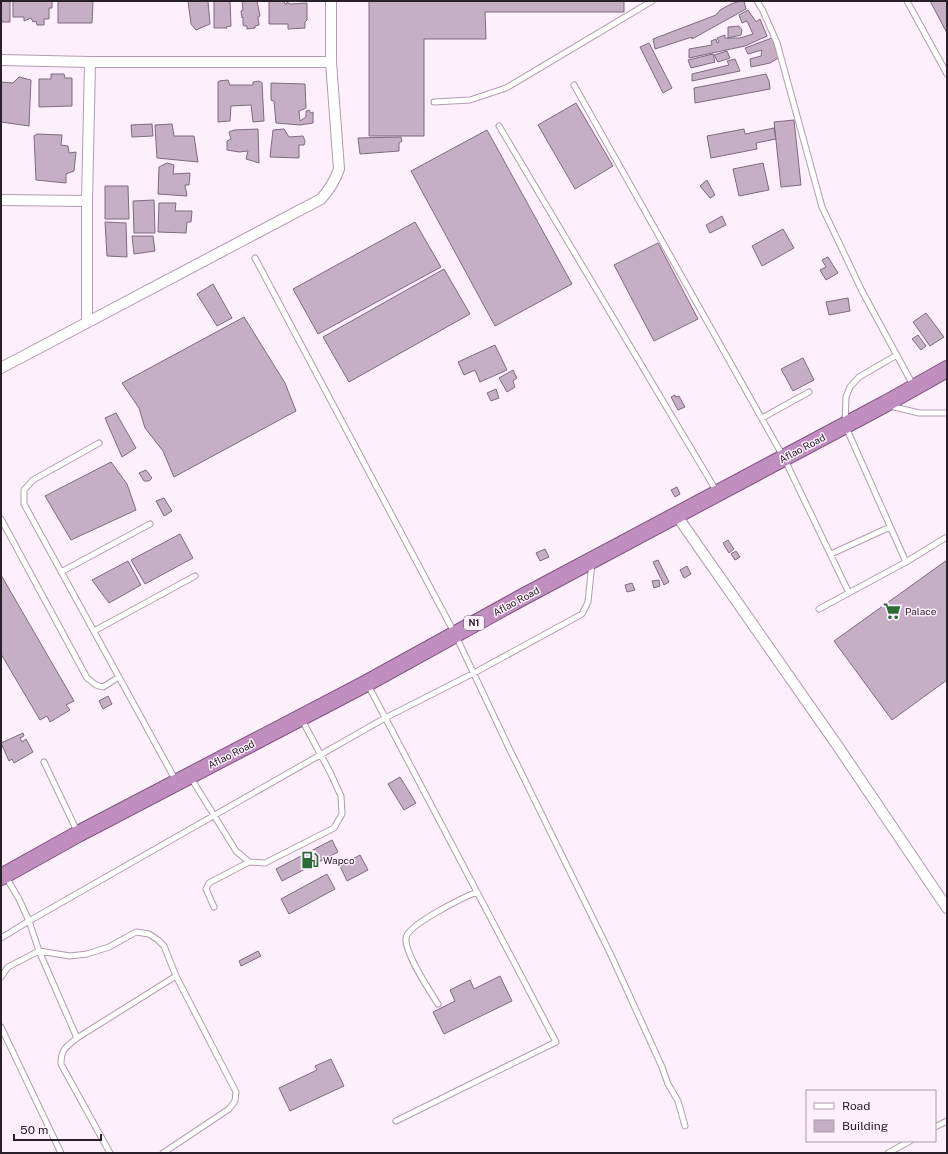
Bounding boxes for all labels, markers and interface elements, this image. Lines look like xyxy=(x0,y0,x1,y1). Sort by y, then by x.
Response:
street label: Aflao Road xyxy=(777,431,827,465)
street label: Aflao Road xyxy=(491,584,541,618)
supermarket icon: Palace xyxy=(882,601,902,621)
place label: Palace xyxy=(905,605,937,617)
road number: N1 xyxy=(464,616,484,630)
street label: Aflao Road xyxy=(206,737,256,771)
fuel station icon: Wapco xyxy=(300,850,320,870)
place label: Wapco xyxy=(323,854,355,866)
legend xyxy=(806,1090,936,1142)
text: Road xyxy=(842,1099,870,1113)
scale bar xyxy=(14,1116,101,1142)
text: Building xyxy=(842,1119,888,1133)
text: 50 m xyxy=(20,1123,48,1137)

